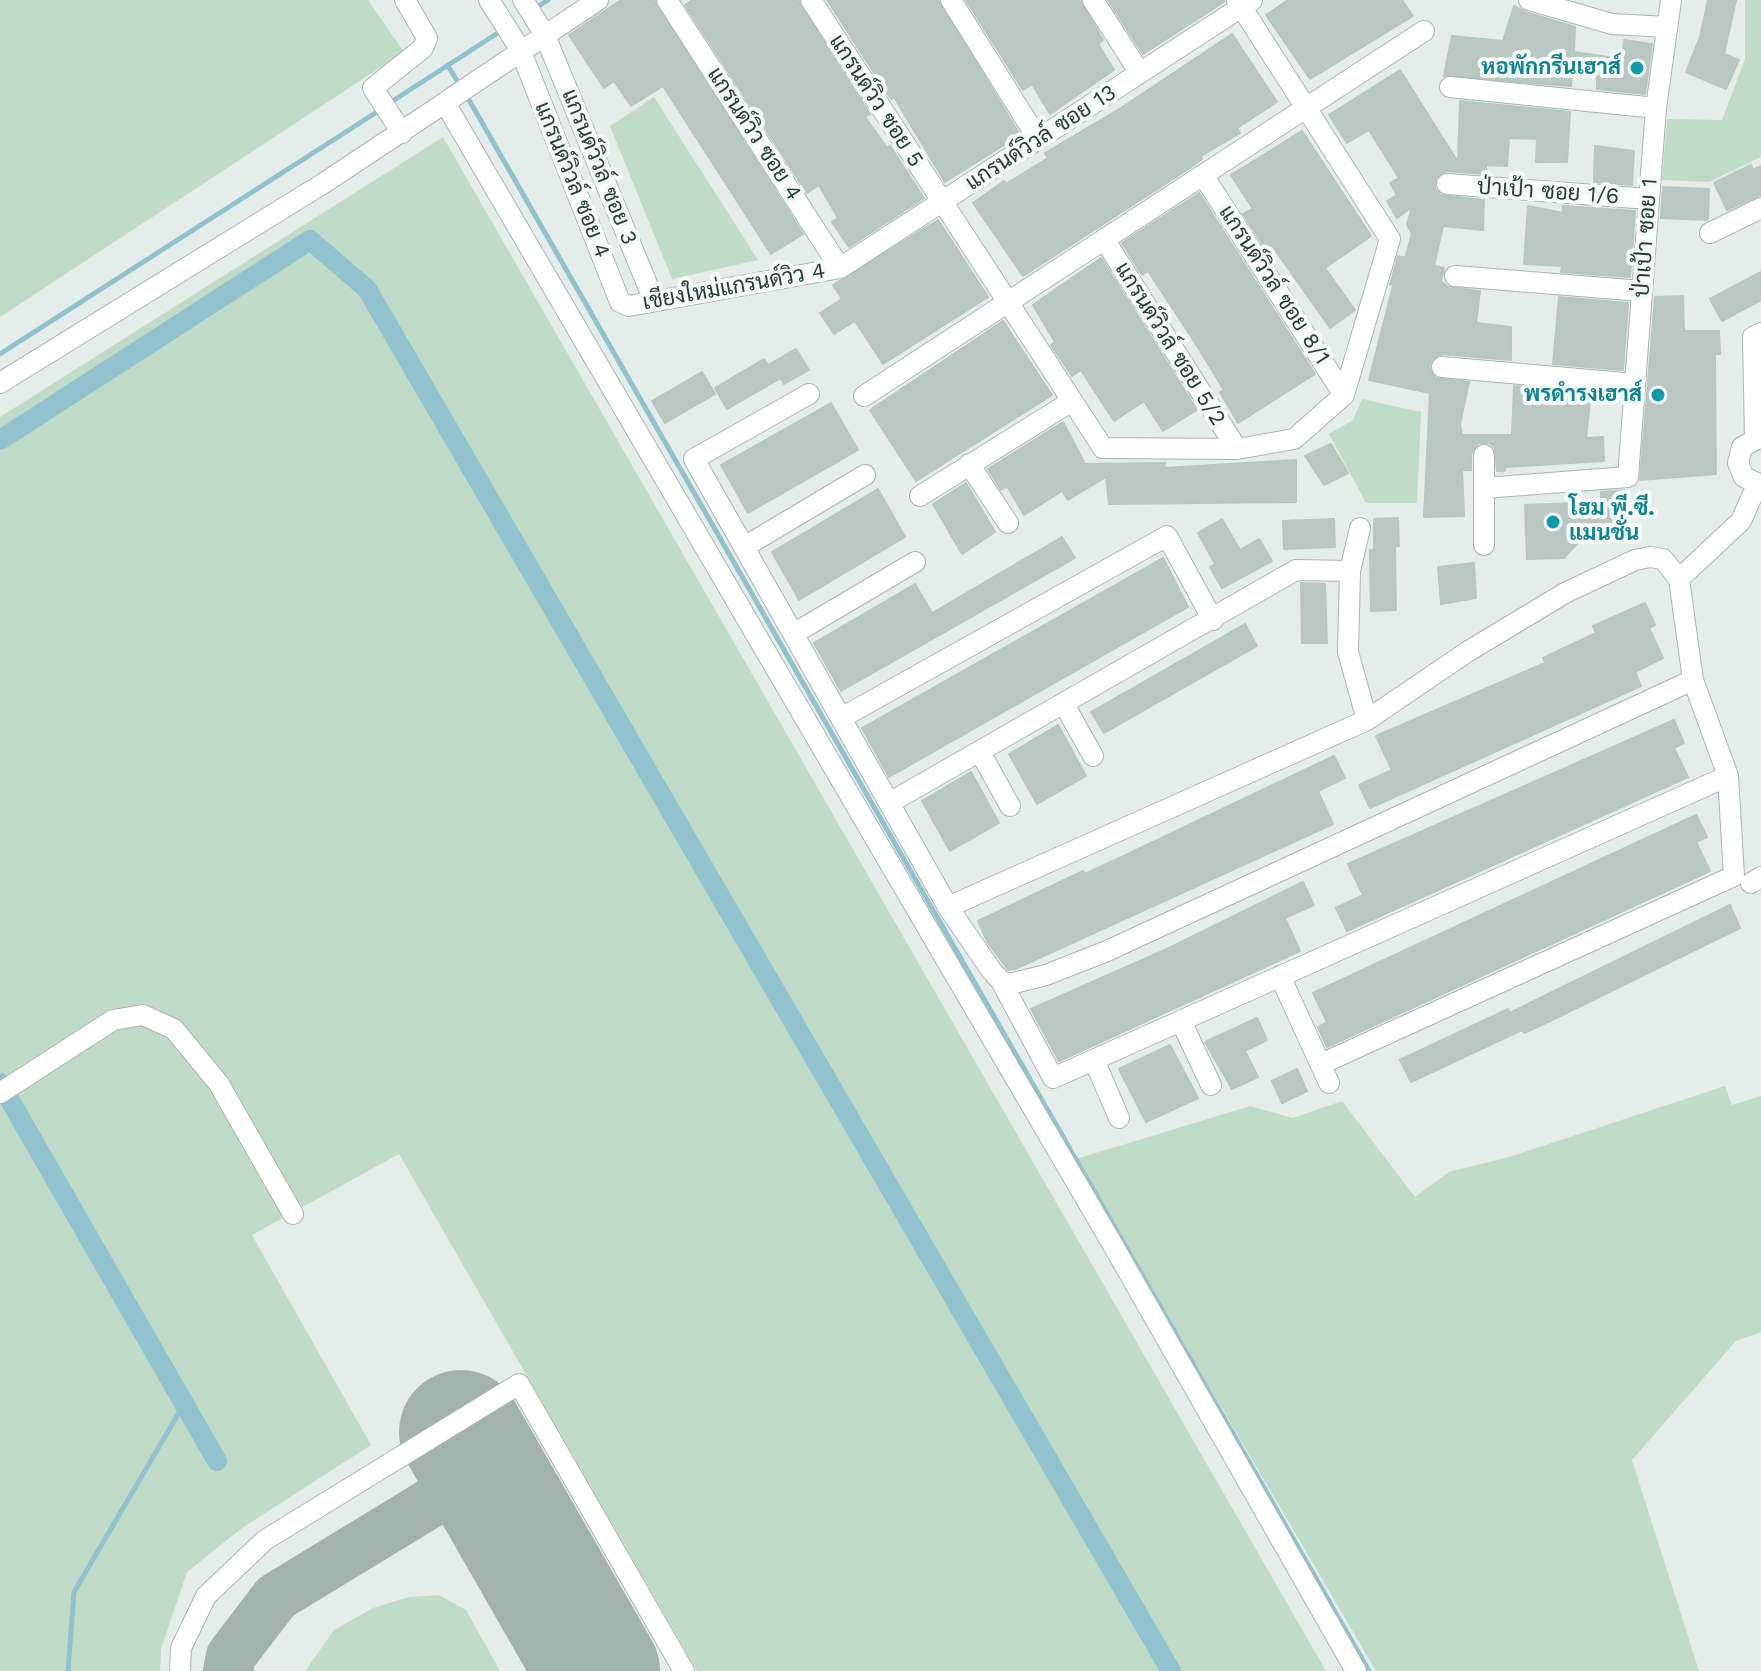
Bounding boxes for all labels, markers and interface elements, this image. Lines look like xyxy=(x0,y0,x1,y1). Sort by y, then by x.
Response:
street label: แกรนด์วิว ซอย 5 xyxy=(823,30,929,172)
place label: หอพักกรีนเฮาส์ xyxy=(1481,55,1621,81)
marker: หอพักกรีนเฮาส์ xyxy=(1628,59,1646,77)
street label: แกรนด์วิว ซอย 4 xyxy=(701,63,807,205)
street label: แกรนด์วิวล์ ซอย 13 xyxy=(961,80,1121,196)
street label: แกรนด์วิวล์ ซอย 3 xyxy=(556,85,642,249)
street label: แกรนด์วิวล์ ซอย 4 xyxy=(529,98,615,262)
street label: ป่าเป้า ซอย 1/6 xyxy=(1476,174,1620,210)
street label: ป่าเป้า ซอย 1 xyxy=(1629,177,1663,299)
street label: แกรนด์วิวล์ ซอย 8/1 xyxy=(1213,201,1335,369)
street label: แกรนด์วิวล์ ซอย 5/2 xyxy=(1109,257,1231,431)
street label: เชียงใหม่แกรนด์วิว 4 xyxy=(641,258,827,316)
place label: พรดำรงเฮาส์ xyxy=(1524,382,1642,408)
marker: พรดำรงเฮาส์ xyxy=(1649,386,1667,404)
place label: โฮม พี.ซี. แมนชั่น xyxy=(1569,496,1655,548)
marker: โฮม พี.ซี. แมนชั่น xyxy=(1544,513,1562,531)

